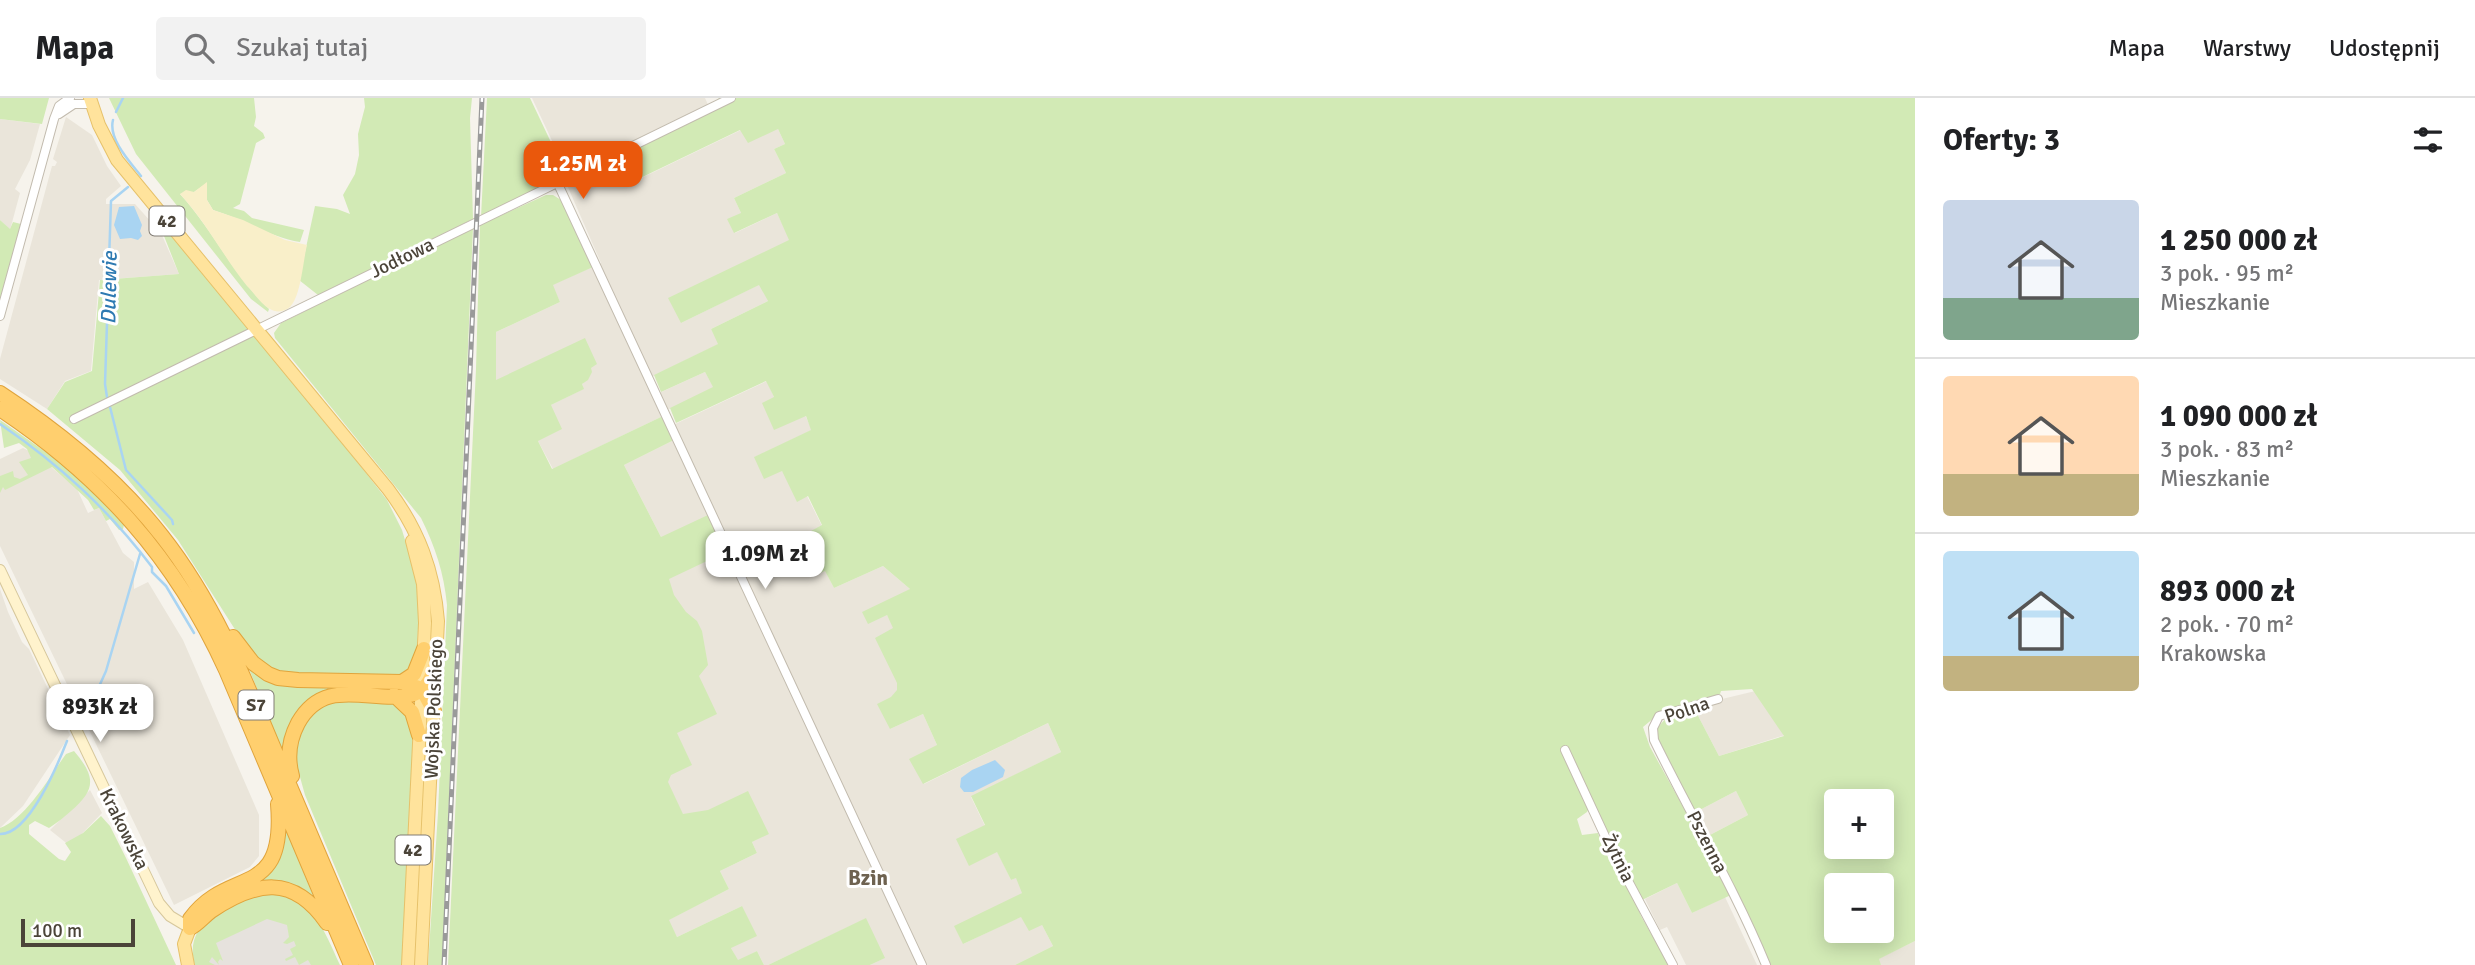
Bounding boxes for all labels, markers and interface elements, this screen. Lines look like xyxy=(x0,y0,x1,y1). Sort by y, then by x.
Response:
search box xyxy=(156,17,646,80)
text: Mapa xyxy=(35,28,114,69)
icon: search xyxy=(180,29,218,67)
text: Szukaj tutaj xyxy=(236,32,368,64)
text: Mapa xyxy=(2108,33,2165,63)
text: Warstwy xyxy=(2203,33,2291,63)
text: Udostępnij xyxy=(2329,33,2440,63)
icon: filters xyxy=(2409,121,2447,159)
text: Oferty: 3 xyxy=(1943,122,2060,159)
pin: 1.25M zł xyxy=(511,141,655,201)
text: 1.25M zł xyxy=(540,149,626,178)
road number: 42 xyxy=(150,207,184,236)
text: 1 250 000 zł xyxy=(2160,222,2318,259)
icon: home xyxy=(1999,228,2083,312)
street label: Jodłowa xyxy=(366,232,438,284)
water label: Dulewie xyxy=(95,250,123,325)
text: 3 pok. · 95 m² xyxy=(2160,259,2294,288)
text: Mieszkanie xyxy=(2160,288,2270,317)
text: 1 090 000 zł xyxy=(2160,398,2318,435)
icon: home xyxy=(1999,404,2083,488)
text: 3 pok. · 83 m² xyxy=(2160,435,2294,464)
text: Mieszkanie xyxy=(2160,464,2270,493)
pin: 1.09M zł xyxy=(693,532,837,591)
text: 1.09M zł xyxy=(722,539,808,568)
text: 893 000 zł xyxy=(2160,573,2295,610)
icon: home xyxy=(1999,579,2083,663)
text: 2 pok. · 70 m² xyxy=(2160,610,2294,639)
street label: Wojska Polskiego xyxy=(420,638,448,779)
text: Krakowska xyxy=(2160,639,2266,668)
pin: 893K zł xyxy=(35,684,165,744)
road number: S7 xyxy=(238,690,274,720)
street label: Polna xyxy=(1661,691,1713,729)
text: 893K zł xyxy=(62,692,138,721)
street label: Krakowska xyxy=(94,784,154,874)
map controls xyxy=(1824,789,1894,943)
button: + xyxy=(1824,789,1894,859)
street label: Pszenna xyxy=(1681,807,1733,877)
street label: Żytnia xyxy=(1596,830,1640,886)
road number: 42 xyxy=(396,836,430,864)
district label: Bzin xyxy=(848,865,888,891)
button: − xyxy=(1824,873,1894,943)
scale bar xyxy=(21,916,135,948)
text: 100 m xyxy=(32,919,82,943)

